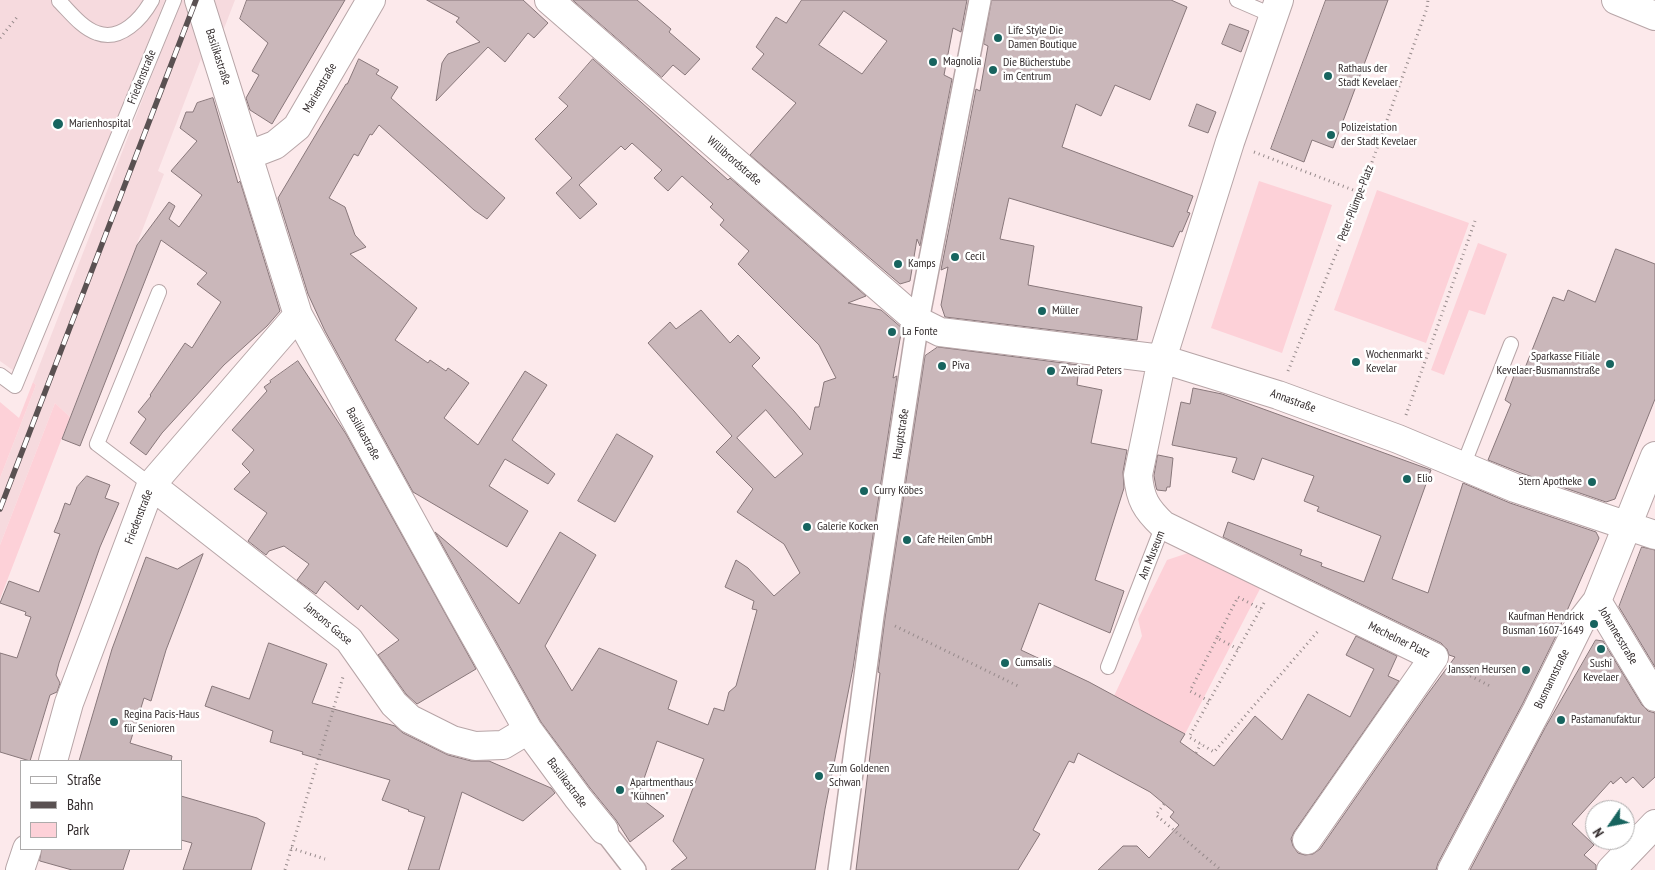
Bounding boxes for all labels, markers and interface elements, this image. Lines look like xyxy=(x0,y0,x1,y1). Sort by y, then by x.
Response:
place label: Life Style Die Damen Boutique xyxy=(1008,24,1077,52)
street label: Basilikastraße xyxy=(202,27,234,87)
marker: Life Style Die Damen Boutique xyxy=(992,32,1004,44)
street label: Friedenstraße xyxy=(125,48,159,106)
place label: Magnolia xyxy=(943,55,981,69)
marker: Magnolia xyxy=(927,56,939,68)
place label: Die Bücherstube im Centrum xyxy=(1003,56,1071,84)
street label: Marienstraße xyxy=(300,61,340,115)
place label: Rathaus der Stadt Kevelaer xyxy=(1338,62,1398,90)
marker: Die Bücherstube im Centrum xyxy=(987,64,999,76)
marker: Rathaus der Stadt Kevelaer xyxy=(1322,70,1334,82)
marker: Marienhospital xyxy=(51,117,65,131)
place label: Marienhospital xyxy=(69,117,131,131)
place label: Polizeistation der Stadt Kevelaer xyxy=(1341,121,1417,149)
marker: Polizeistation der Stadt Kevelaer xyxy=(1325,129,1337,141)
street label: Willibrordstraße xyxy=(704,133,764,189)
street label: Peter-Plümpe-Platz xyxy=(1335,163,1377,243)
place label: Cecil xyxy=(965,250,985,264)
marker: Cecil xyxy=(949,251,961,263)
place label: Kamps xyxy=(908,257,936,271)
marker: Kamps xyxy=(892,258,904,270)
place label: Müller xyxy=(1052,304,1079,318)
marker: Müller xyxy=(1036,305,1048,317)
place label: La Fonte xyxy=(902,325,938,339)
marker: La Fonte xyxy=(886,326,898,338)
place label: Wochenmarkt Kevelar xyxy=(1366,348,1422,376)
place label: Sparkasse Filiale Kevelaer-Busmannstraße xyxy=(1497,350,1600,378)
marker: Wochenmarkt Kevelar xyxy=(1350,356,1362,368)
marker: Sparkasse Filiale Kevelaer-Busmannstraße xyxy=(1604,358,1616,370)
place label: Piva xyxy=(952,359,969,373)
marker: Piva xyxy=(936,360,948,372)
place label: Zweirad Peters xyxy=(1061,364,1122,378)
marker: Zweirad Peters xyxy=(1045,365,1057,377)
street label: Annastraße xyxy=(1268,386,1318,416)
street label: Basilikastraße xyxy=(343,405,383,463)
street label: Hauptstraße xyxy=(890,408,912,460)
place label: Elio xyxy=(1417,472,1433,486)
marker: Elio xyxy=(1401,473,1413,485)
place label: Stern Apotheke xyxy=(1518,475,1582,489)
marker: Stern Apotheke xyxy=(1586,476,1598,488)
place label: Curry Köbes xyxy=(874,484,923,498)
marker: Curry Köbes xyxy=(858,485,870,497)
street label: Friedenstraße xyxy=(122,488,156,546)
place label: Galerie Kocken xyxy=(817,520,879,534)
marker: Galerie Kocken xyxy=(801,521,813,533)
street label: Am Museum xyxy=(1136,529,1168,581)
place label: Cafe Heilen GmbH xyxy=(917,533,993,547)
marker: Cafe Heilen GmbH xyxy=(901,534,913,546)
street label: Jansons Gasse xyxy=(301,600,355,648)
street label: Johannesstraße xyxy=(1595,605,1641,667)
place label: Kaufman Hendrick Busman 1607-1649 xyxy=(1503,610,1584,638)
marker: Kaufman Hendrick Busman 1607-1649 xyxy=(1588,618,1600,630)
street label: Mechelner Platz xyxy=(1366,619,1432,661)
marker: Sushi Kevelaer xyxy=(1595,643,1607,655)
street label: Busmannstraße xyxy=(1531,647,1573,711)
place label: Cumsalis xyxy=(1015,656,1052,670)
marker: Cumsalis xyxy=(999,657,1011,669)
place label: Sushi Kevelaer xyxy=(1583,657,1619,685)
place label: Janssen Heursen xyxy=(1448,663,1516,677)
marker: Janssen Heursen xyxy=(1520,664,1532,676)
place label: Regina Pacis-Haus für Senioren xyxy=(124,708,199,736)
place label: Pastamanufaktur xyxy=(1571,713,1640,727)
marker: Pastamanufaktur xyxy=(1555,714,1567,726)
marker: Regina Pacis-Haus für Senioren xyxy=(108,716,120,728)
street label: Basilikastraße xyxy=(544,755,590,811)
legend xyxy=(20,760,182,850)
place label: Zum Goldenen Schwan xyxy=(829,762,889,790)
text: Straße xyxy=(67,770,101,789)
marker: Zum Goldenen Schwan xyxy=(813,770,825,782)
place label: Apartmenthaus "Kühnen" xyxy=(630,776,693,804)
marker: Apartmenthaus "Kühnen" xyxy=(614,784,626,796)
text: Bahn xyxy=(67,795,93,814)
north arrow xyxy=(1585,800,1635,850)
text: Park xyxy=(67,820,89,839)
text: N xyxy=(1589,825,1608,841)

